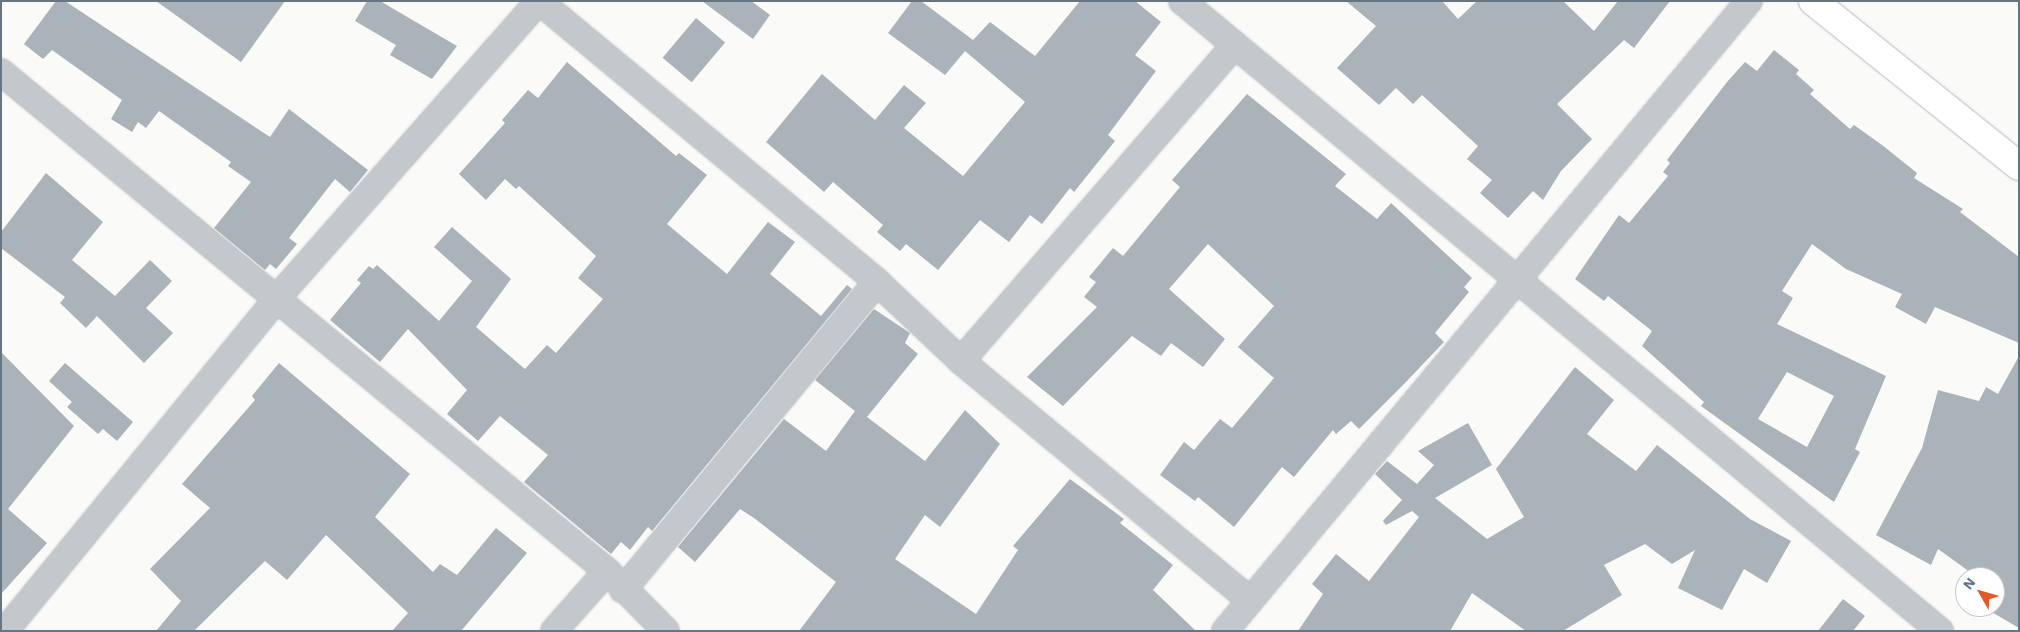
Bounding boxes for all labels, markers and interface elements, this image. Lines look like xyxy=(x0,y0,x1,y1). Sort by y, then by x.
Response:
north arrow xyxy=(1955,567,2005,617)
text: N xyxy=(1959,574,1978,592)

